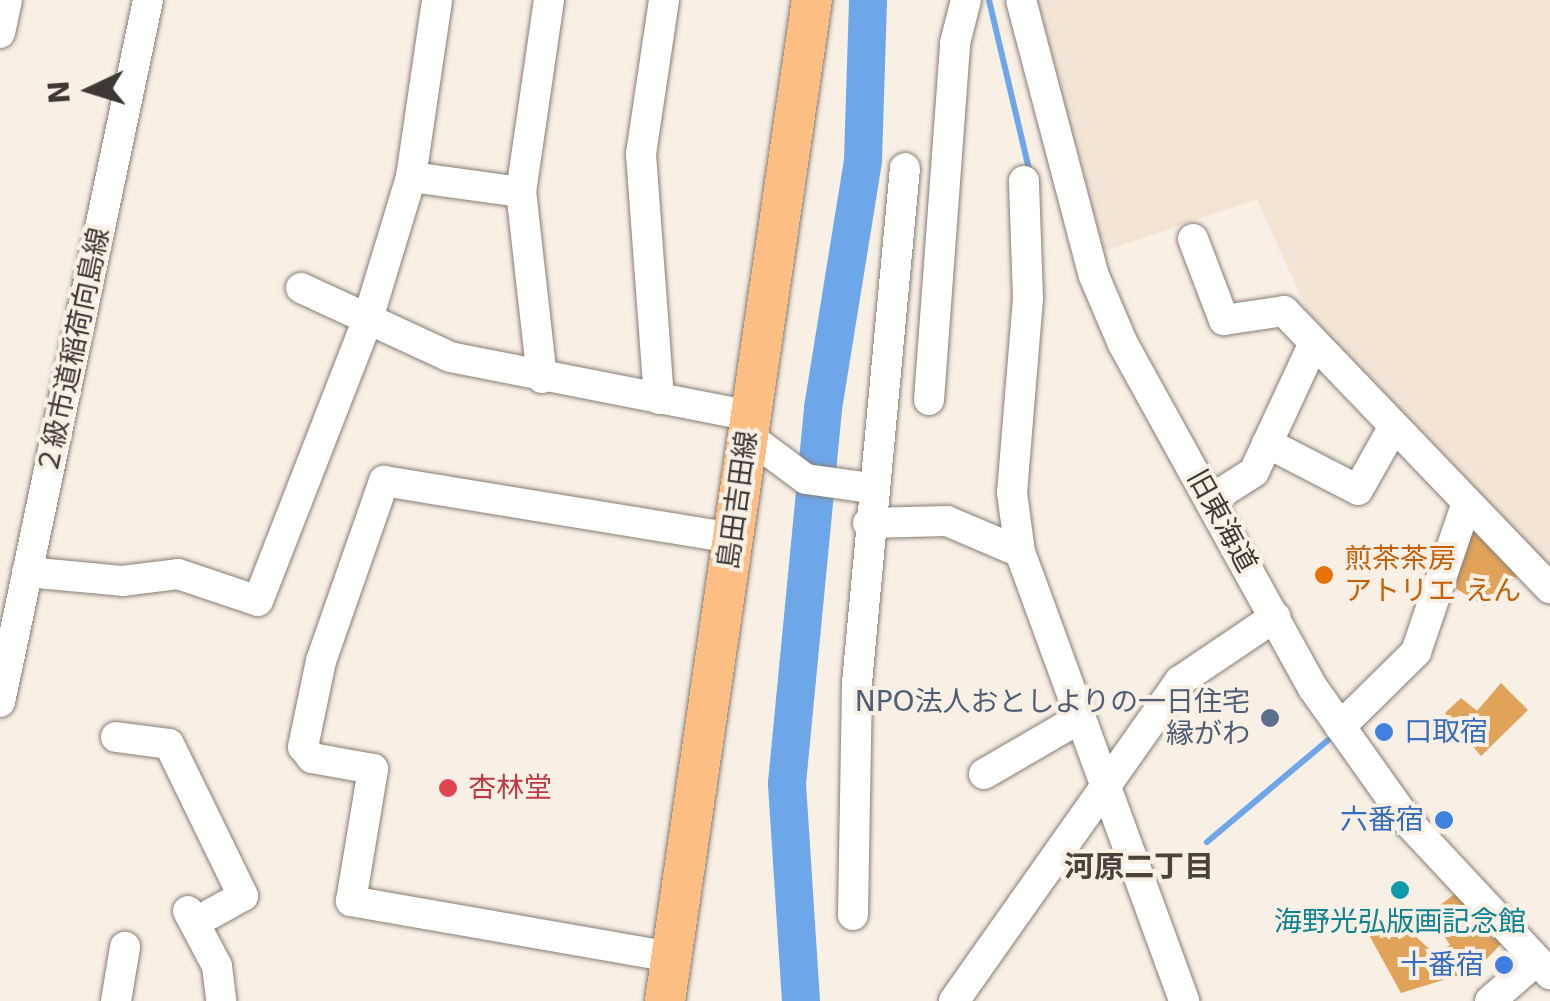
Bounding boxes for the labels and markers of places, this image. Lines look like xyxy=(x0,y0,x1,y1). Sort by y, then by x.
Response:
place label: 煎茶茶房 アトリエ えん xyxy=(1344,542,1521,608)
marker: 煎茶茶房 アトリエ えん xyxy=(1313,564,1335,586)
place label: NPO法人おとしよりの一日住宅 縁がわ xyxy=(854,685,1250,751)
marker: NPO法人おとしよりの一日住宅 縁がわ xyxy=(1259,707,1281,729)
place label: 口取宿 xyxy=(1404,715,1488,749)
marker: 口取宿 xyxy=(1373,721,1395,743)
place label: 杏林堂 xyxy=(468,771,552,805)
marker: 杏林堂 xyxy=(437,777,459,799)
place label: 六番宿 xyxy=(1340,803,1424,837)
marker: 六番宿 xyxy=(1433,809,1455,831)
marker: 海野光弘版画記念館 xyxy=(1389,879,1411,901)
place label: 海野光弘版画記念館 xyxy=(1274,905,1526,939)
place label: 十番宿 xyxy=(1400,948,1484,982)
marker: 十番宿 xyxy=(1493,954,1515,976)

